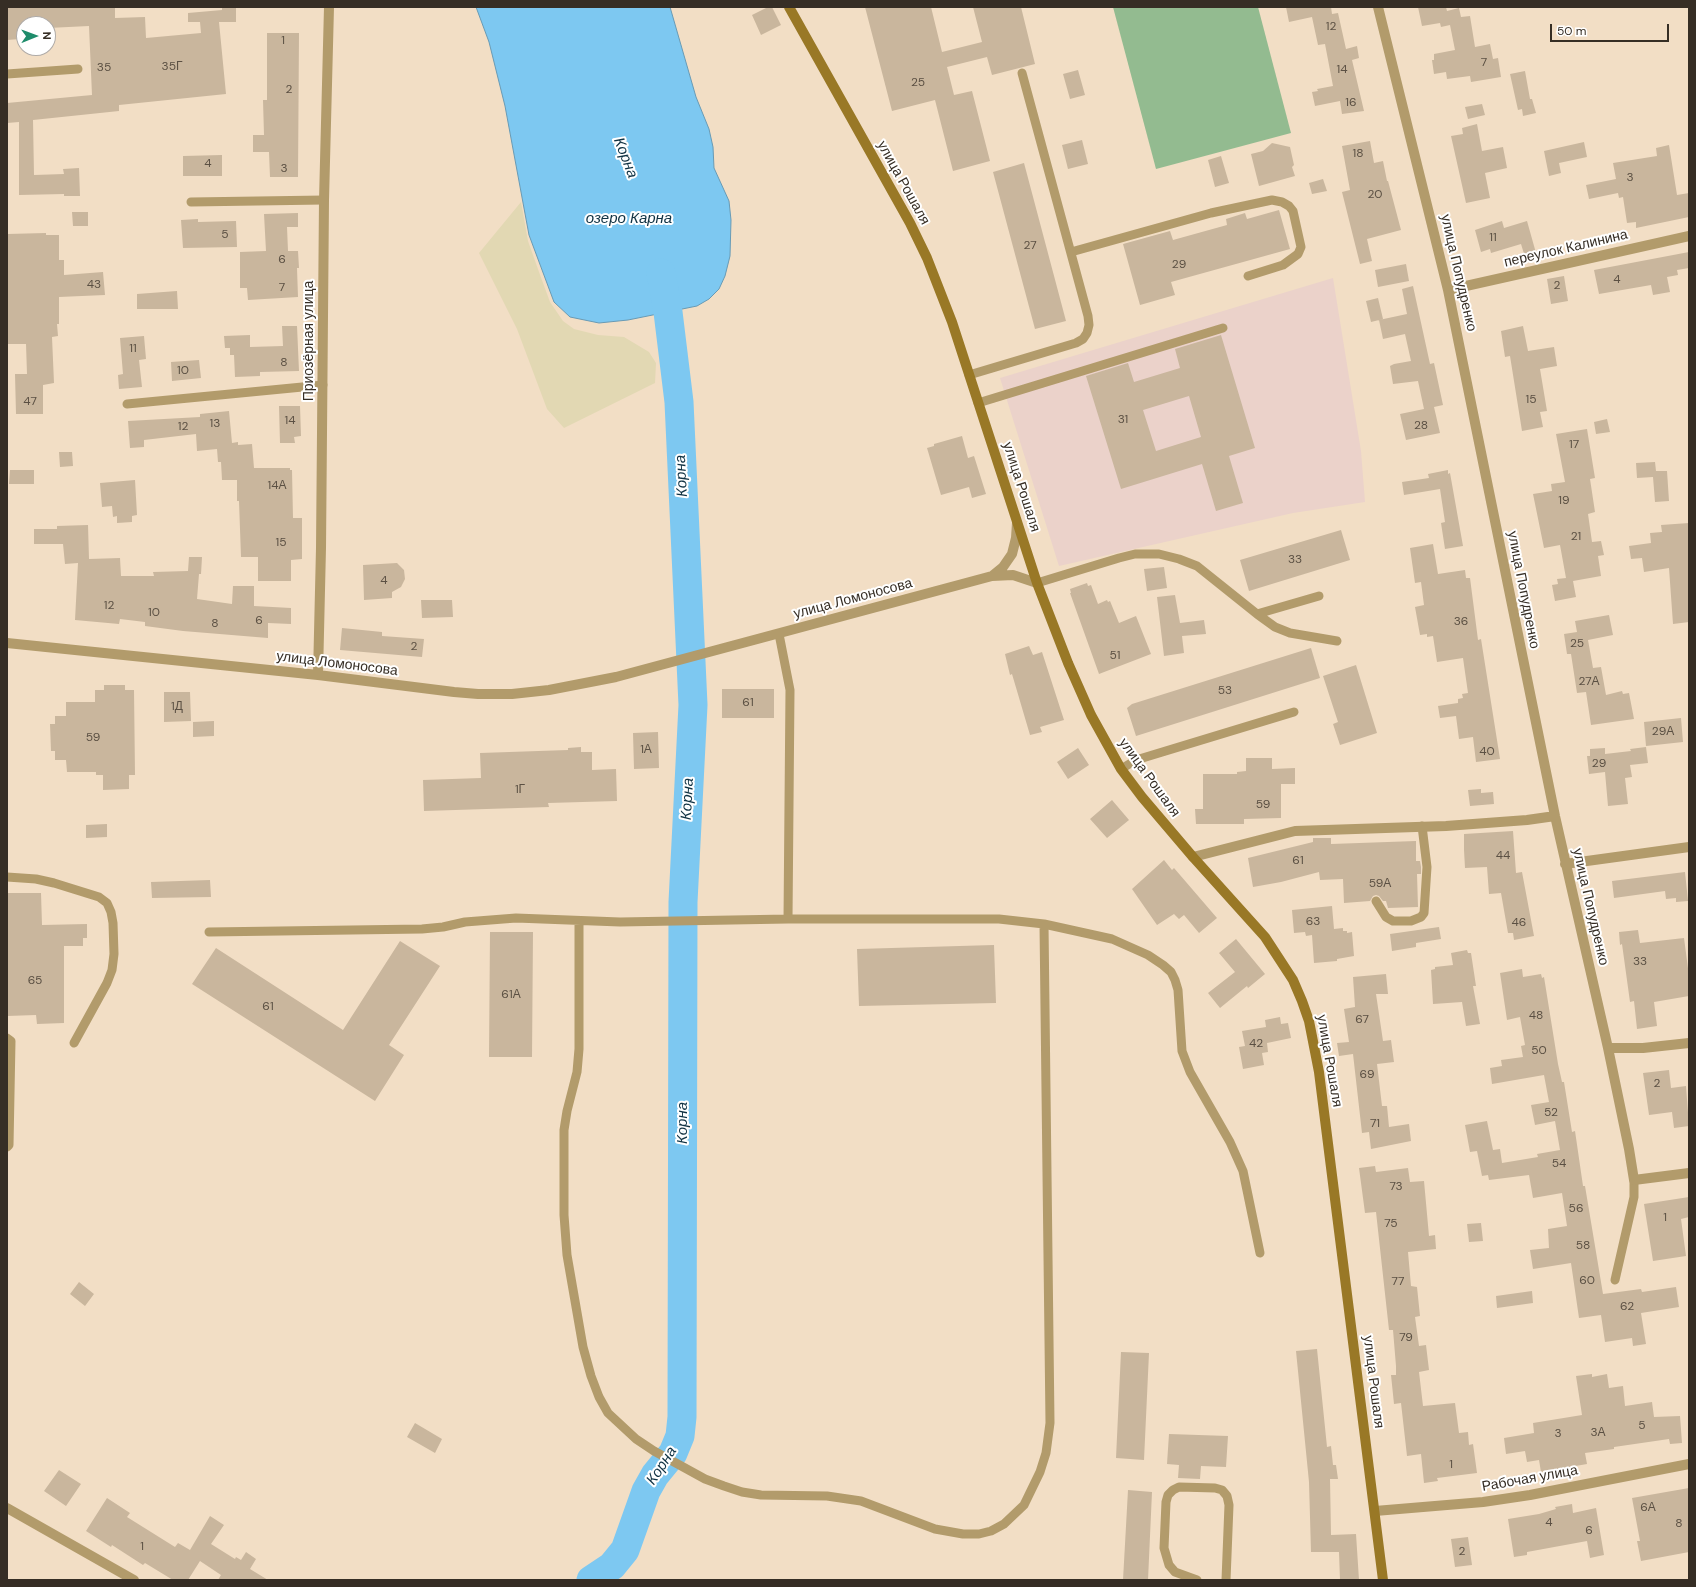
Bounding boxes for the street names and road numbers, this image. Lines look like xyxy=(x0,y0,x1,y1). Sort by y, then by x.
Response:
street label: улица Рошаля xyxy=(873,138,933,228)
street label: улица Попудренко xyxy=(1436,213,1480,333)
street label: переулок Калинина xyxy=(1503,227,1629,271)
street label: Приозёрная улица xyxy=(301,281,317,401)
street label: улица Рошаля xyxy=(999,440,1043,534)
street label: улица Попудренко xyxy=(1503,530,1543,650)
street label: улица Ломоносова xyxy=(792,575,914,623)
street label: улица Ломоносова xyxy=(275,648,399,680)
street label: улица Рошаля xyxy=(1115,735,1183,821)
street label: улица Попудренко xyxy=(1568,847,1612,967)
street label: улица Рошаля xyxy=(1313,1014,1345,1108)
street label: улица Рошаля xyxy=(1359,1335,1387,1429)
street label: Рабочая улица xyxy=(1481,1462,1579,1496)

